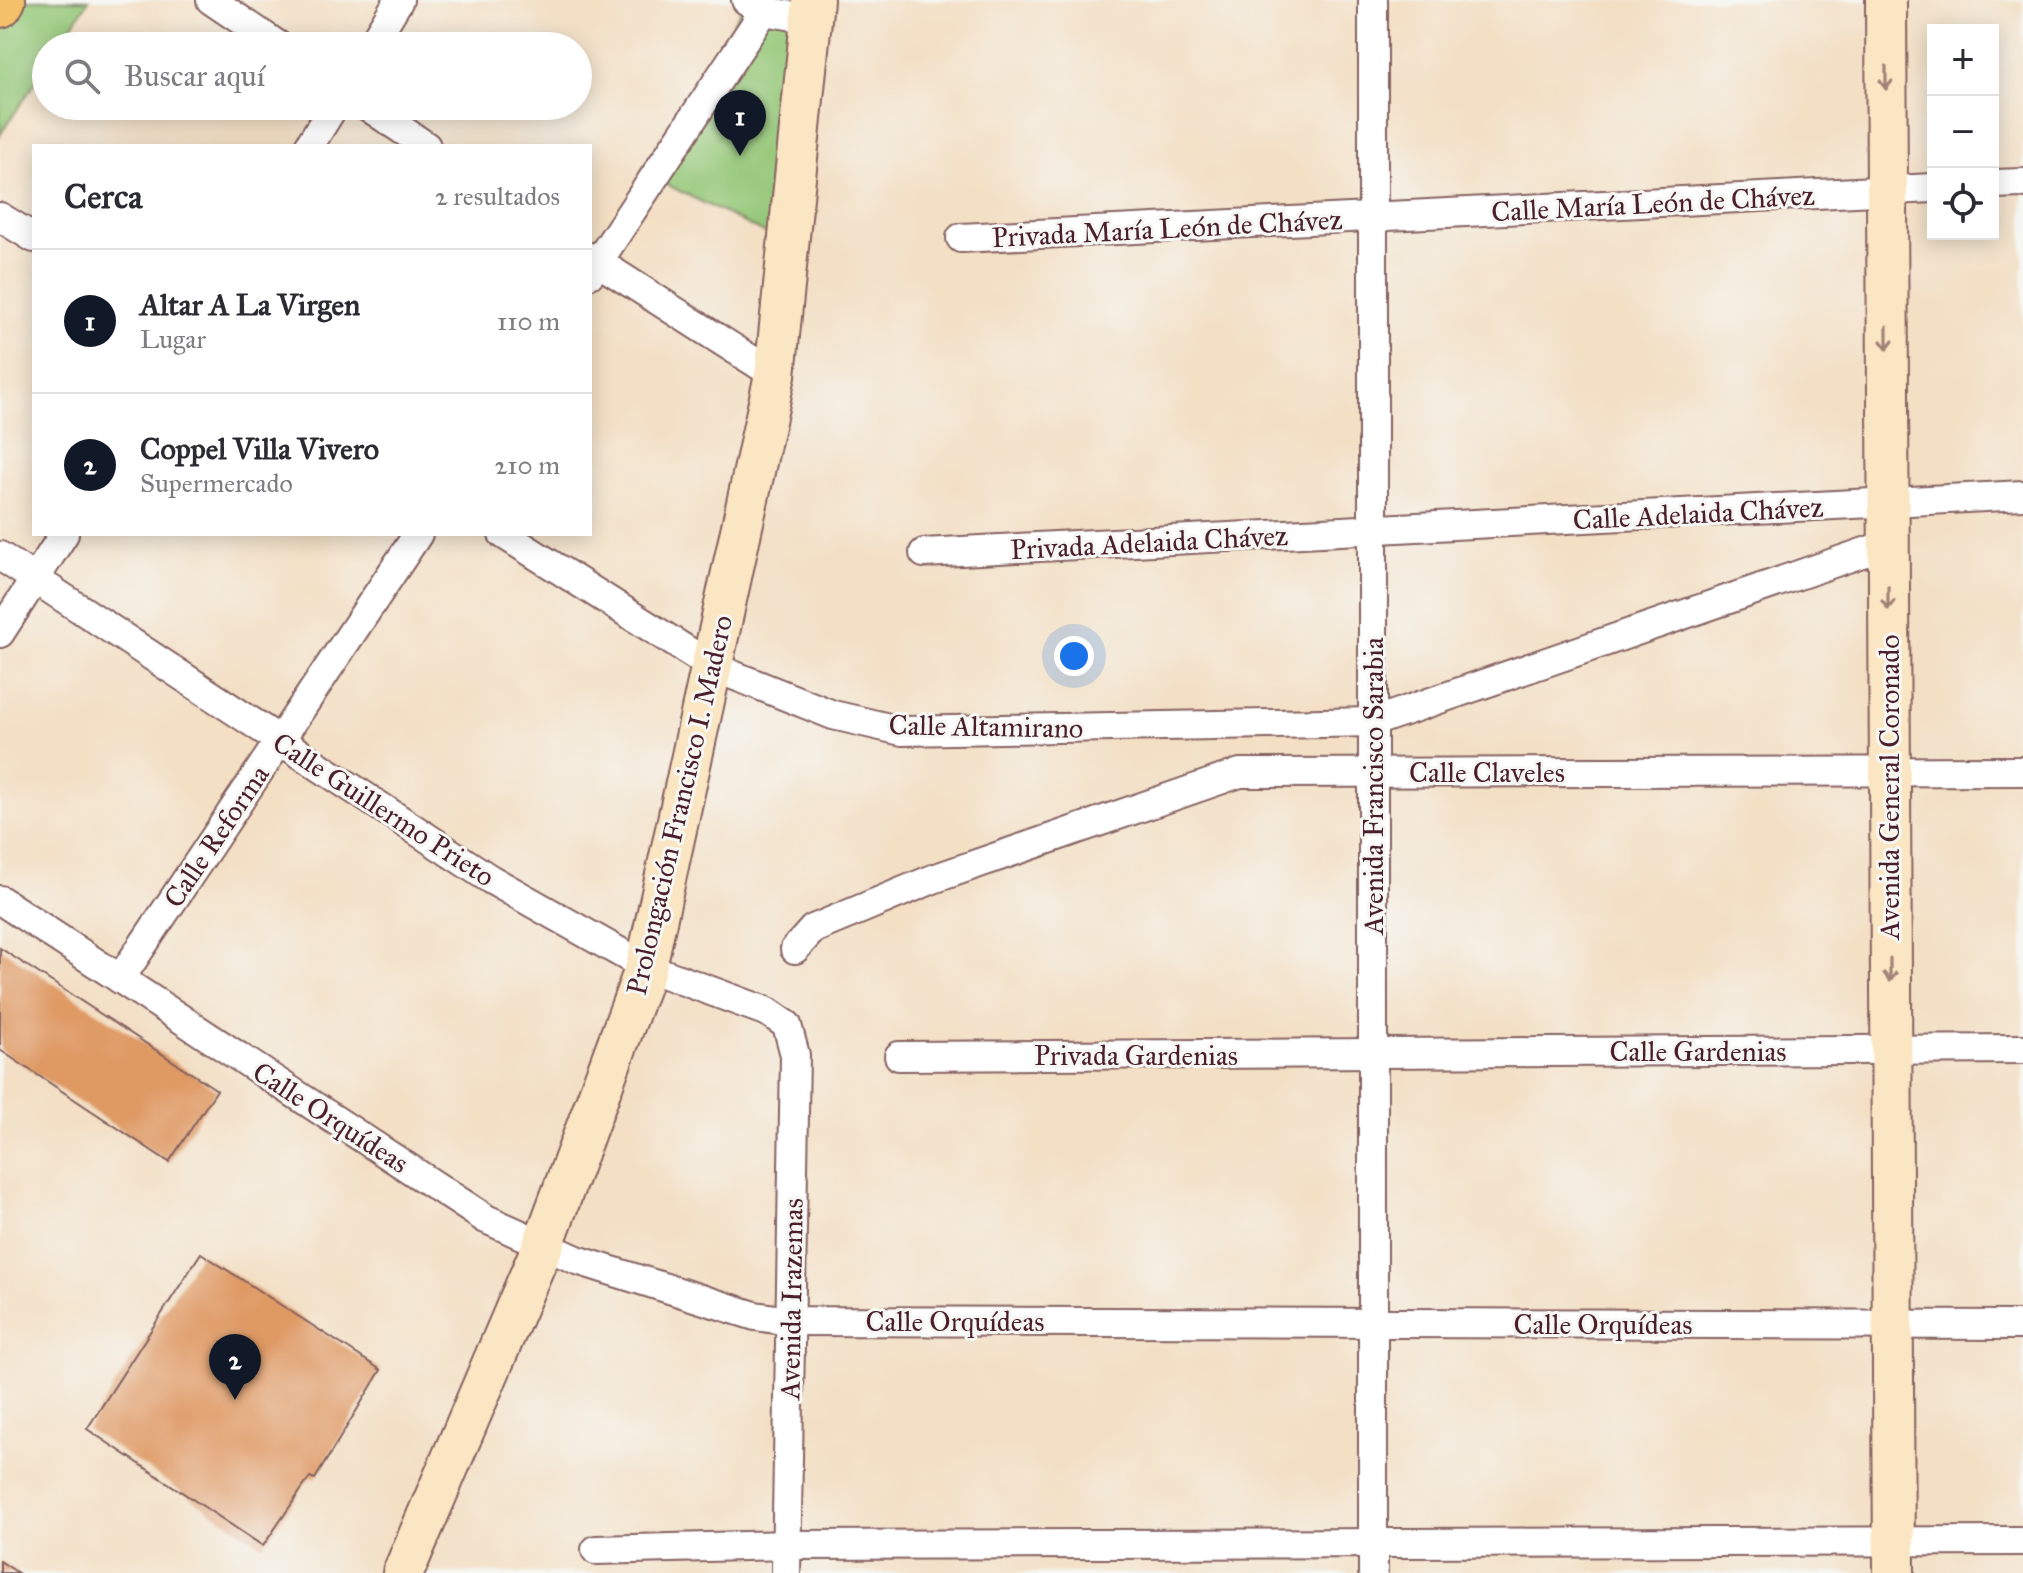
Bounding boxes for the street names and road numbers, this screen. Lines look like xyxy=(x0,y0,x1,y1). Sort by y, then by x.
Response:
street label: Calle María León de Chávez xyxy=(1490,178,1816,229)
street label: Privada María León de Chávez xyxy=(991,202,1343,255)
street label: Calle Adelaida Chávez xyxy=(1572,489,1824,538)
street label: Privada Adelaida Chávez xyxy=(1009,518,1289,567)
street label: Prolongación Francisco I. Madero xyxy=(619,612,740,999)
street label: Avenida General Coronado xyxy=(1872,634,1907,941)
street label: Avenida Francisco Sarabia xyxy=(1356,637,1391,936)
street label: Calle Altamirano xyxy=(888,707,1084,746)
street label: Calle Guillermo Prieto xyxy=(266,725,501,894)
street label: Calle Claveles xyxy=(1409,755,1565,790)
street label: Calle Reforma xyxy=(156,758,277,914)
street label: Calle Gardenias xyxy=(1610,1034,1786,1069)
street label: Privada Gardenias xyxy=(1034,1038,1238,1073)
street label: Calle Orquídeas xyxy=(246,1054,415,1181)
street label: Avenida Irazemas xyxy=(772,1198,811,1401)
street label: Calle Orquídeas xyxy=(865,1304,1045,1339)
street label: Calle Orquídeas xyxy=(1513,1307,1693,1342)

